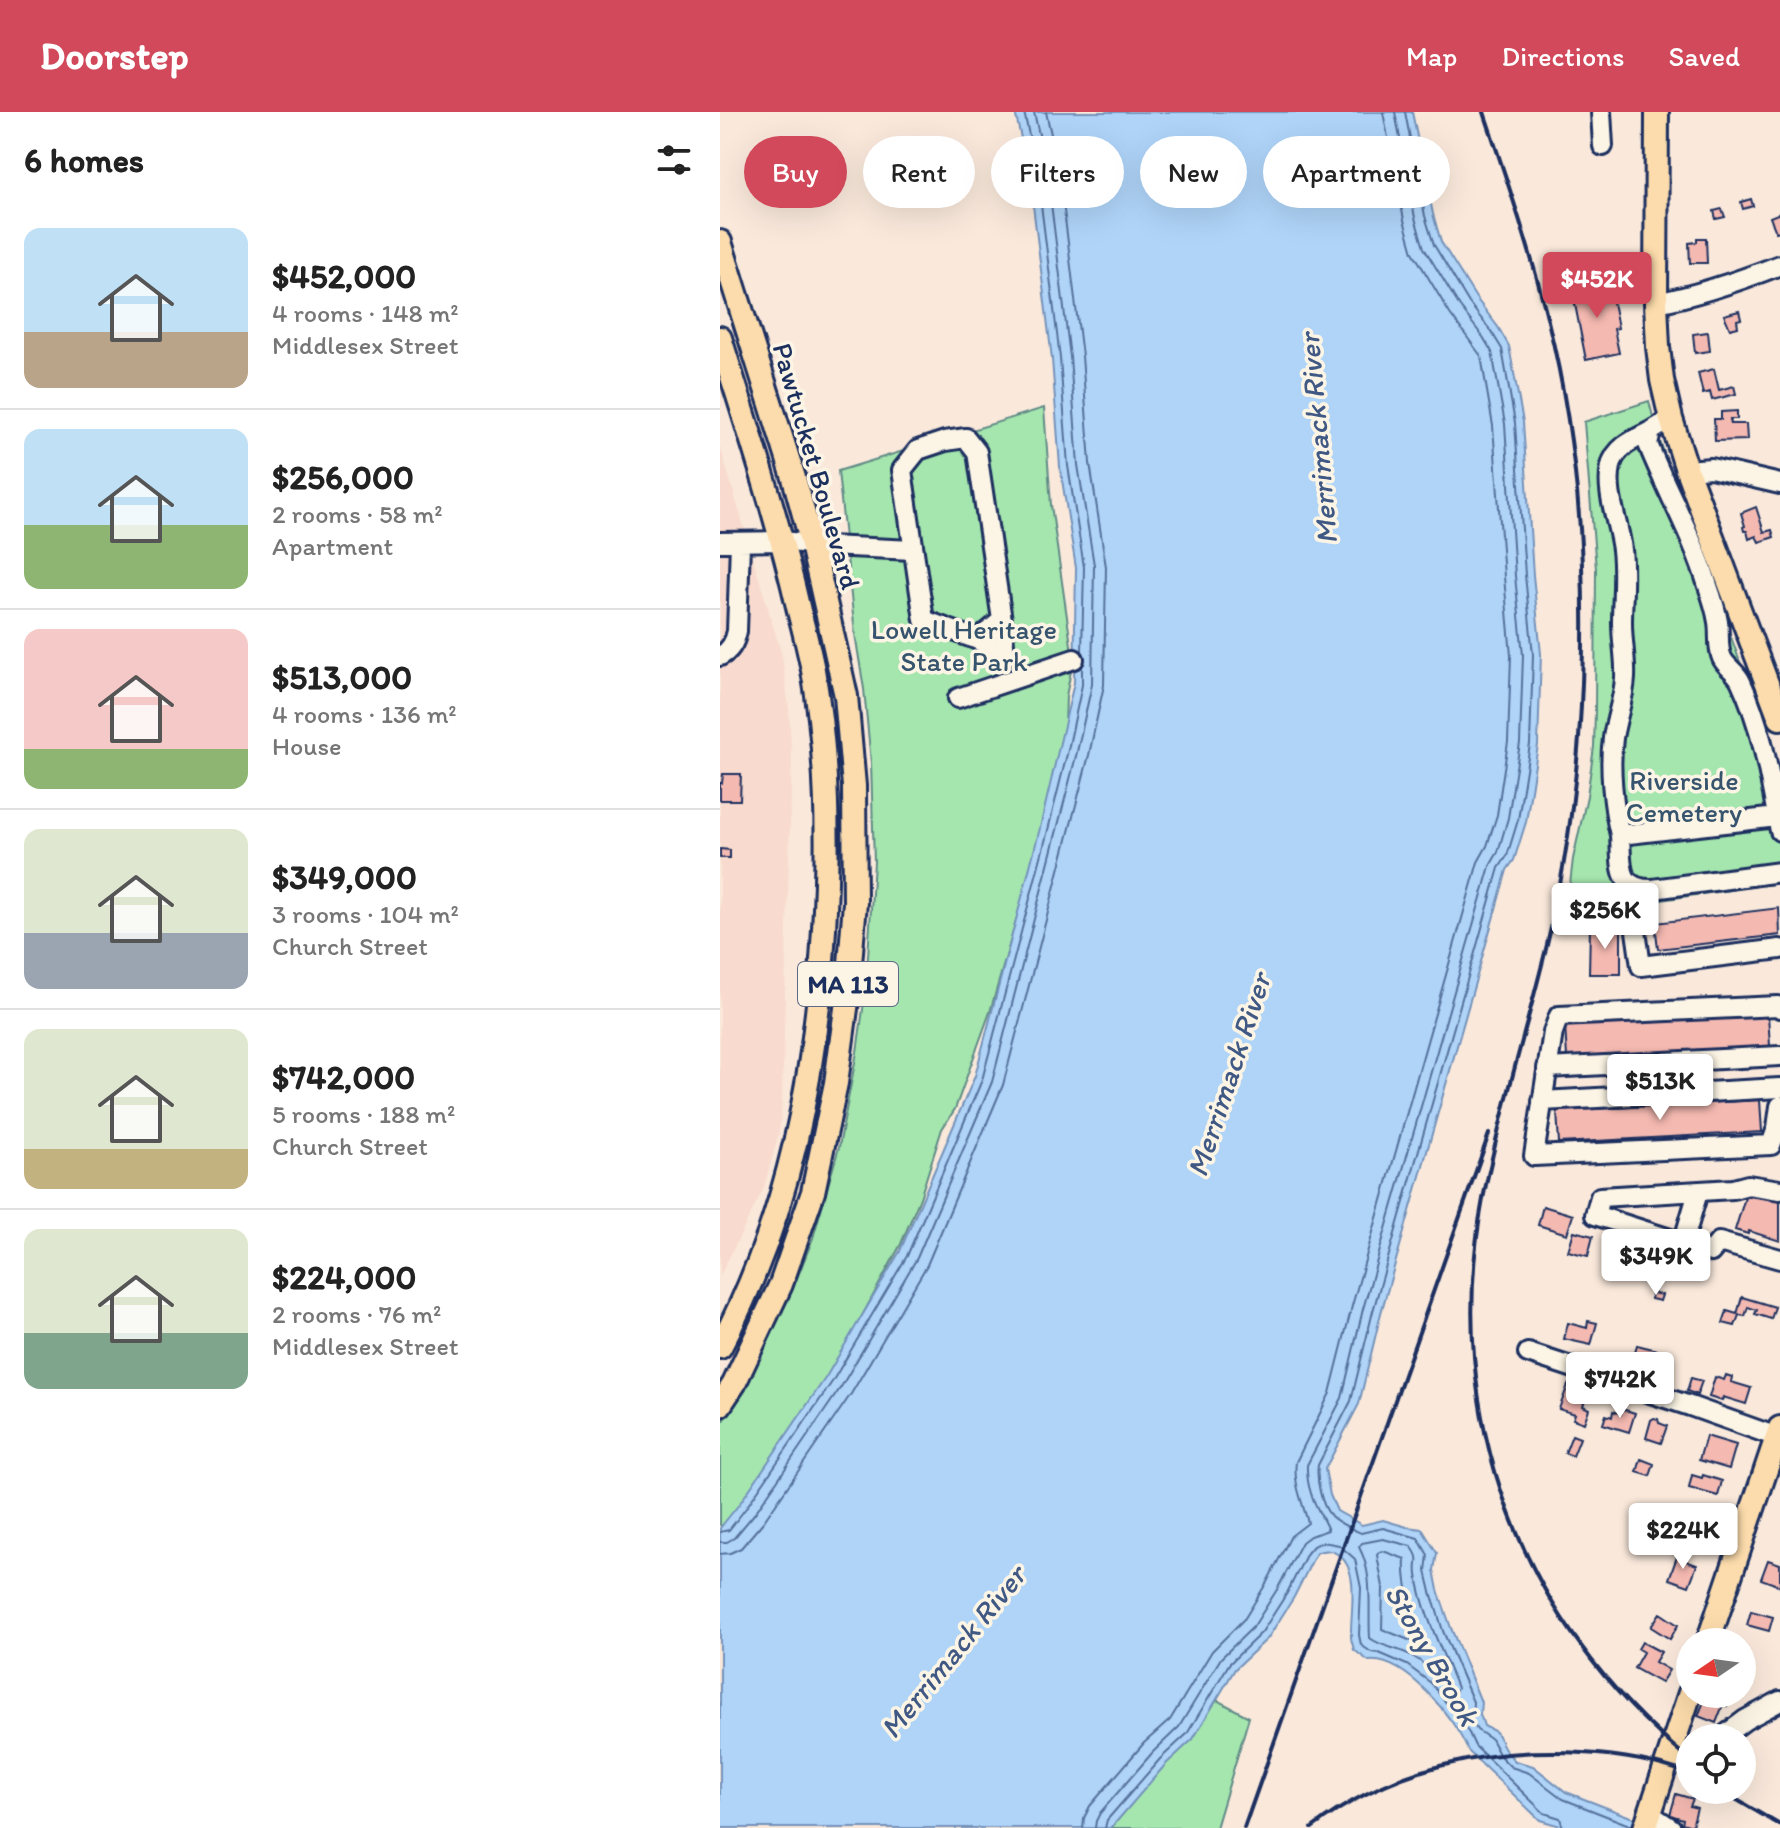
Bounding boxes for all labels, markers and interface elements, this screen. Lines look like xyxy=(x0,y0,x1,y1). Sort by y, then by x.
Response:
text: Doorstep xyxy=(40,33,189,79)
text: Map xyxy=(1406,39,1457,73)
text: Directions xyxy=(1501,39,1625,73)
text: Saved xyxy=(1669,39,1740,73)
chip: Buy xyxy=(744,136,847,208)
chip: Rent xyxy=(863,136,975,208)
chip: Filters xyxy=(991,136,1124,208)
chip: New xyxy=(1140,136,1247,208)
chip: Apartment xyxy=(1263,136,1450,208)
icon: filters xyxy=(652,138,696,182)
text: 6 homes xyxy=(24,140,144,181)
pin: $452K xyxy=(1541,252,1653,320)
text: $452,000 xyxy=(272,256,416,297)
icon: home xyxy=(88,260,184,356)
text: $452K xyxy=(1561,262,1633,294)
text: 4 rooms · 148 m² xyxy=(272,297,459,329)
text: Middlesex Street xyxy=(272,329,458,361)
water label: Merrimack River xyxy=(1290,329,1345,546)
street label: Pawtucket Boulevard xyxy=(766,339,868,593)
text: $256,000 xyxy=(272,457,414,498)
icon: home xyxy=(88,461,184,557)
text: 2 rooms · 58 m² xyxy=(272,498,443,530)
text: Apartment xyxy=(272,530,393,562)
park label: Lowell Heritage State Park xyxy=(871,612,1057,678)
text: $513,000 xyxy=(272,657,412,698)
icon: home xyxy=(88,661,184,757)
text: 4 rooms · 136 m² xyxy=(272,698,457,730)
text: House xyxy=(272,730,342,762)
park label: Riverside Cemetery xyxy=(1626,763,1742,829)
text: $349,000 xyxy=(272,857,417,898)
icon: home xyxy=(88,861,184,957)
pin: $256K xyxy=(1549,883,1661,951)
text: $256K xyxy=(1570,893,1640,925)
text: 3 rooms · 104 m² xyxy=(272,898,459,930)
text: Church Street xyxy=(272,930,428,962)
road number: MA 113 xyxy=(798,962,898,1006)
water label: Merrimack River xyxy=(1178,966,1280,1181)
pin: $513K xyxy=(1604,1054,1716,1122)
text: $742,000 xyxy=(272,1057,415,1098)
icon: home xyxy=(88,1061,184,1157)
text: $513K xyxy=(1625,1064,1695,1096)
text: 5 rooms · 188 m² xyxy=(272,1098,455,1130)
text: Church Street xyxy=(272,1130,428,1162)
pin: $349K xyxy=(1600,1229,1712,1297)
text: $349K xyxy=(1619,1239,1693,1271)
text: $224,000 xyxy=(272,1257,416,1298)
icon: home xyxy=(88,1261,184,1357)
text: 2 rooms · 76 m² xyxy=(272,1298,441,1330)
text: Middlesex Street xyxy=(272,1330,458,1362)
pin: $742K xyxy=(1564,1352,1676,1420)
text: $742K xyxy=(1584,1362,1656,1394)
pin: $224K xyxy=(1627,1503,1739,1571)
text: $224K xyxy=(1647,1513,1719,1545)
water label: Merrimack River xyxy=(872,1555,1036,1746)
water label: Stony Brook xyxy=(1377,1577,1489,1733)
north arrow xyxy=(1676,1628,1756,1708)
map controls xyxy=(1676,1628,1756,1804)
button: locate xyxy=(1676,1724,1756,1804)

